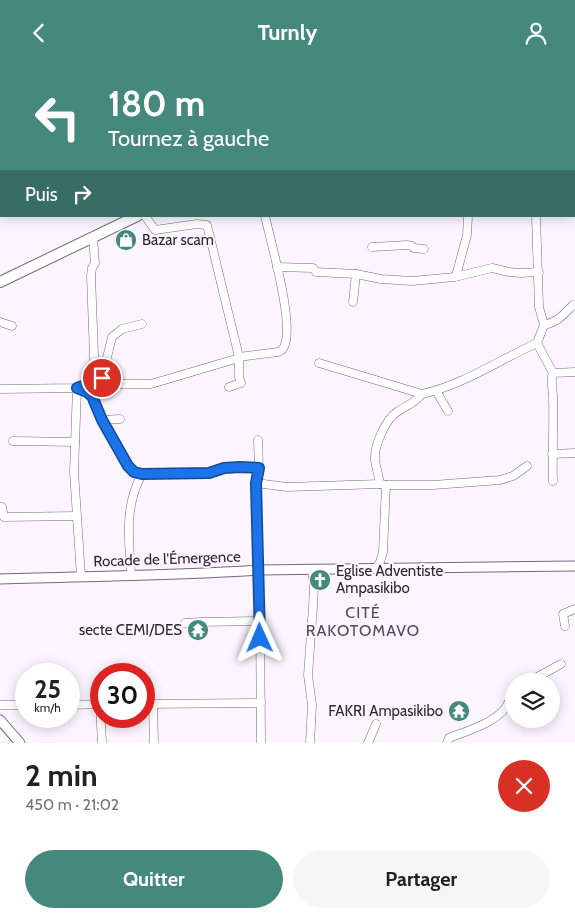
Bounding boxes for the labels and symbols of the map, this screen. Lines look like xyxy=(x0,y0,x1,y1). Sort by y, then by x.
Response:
shop icon: Bazar scam xyxy=(114,228,138,252)
place label: Bazar scam xyxy=(142,231,214,249)
pin xyxy=(81,357,123,399)
street label: Rocade de l'Émergence xyxy=(93,546,241,571)
place label: Eglise Adventiste Ampasikibo xyxy=(336,562,444,597)
church icon: Eglise Adventiste Ampasikibo xyxy=(308,568,332,592)
district label: CITÉ RAKOTOMAVO xyxy=(306,603,420,640)
position arrow xyxy=(233,611,285,663)
temple icon: secte CEMI/DES xyxy=(186,618,210,642)
place label: secte CEMI/DES xyxy=(79,621,182,639)
speed limit sign: 30 xyxy=(90,663,155,728)
temple icon: FAKRI Ampasikibo xyxy=(447,699,471,723)
place label: FAKRI Ampasikibo xyxy=(328,702,443,720)

